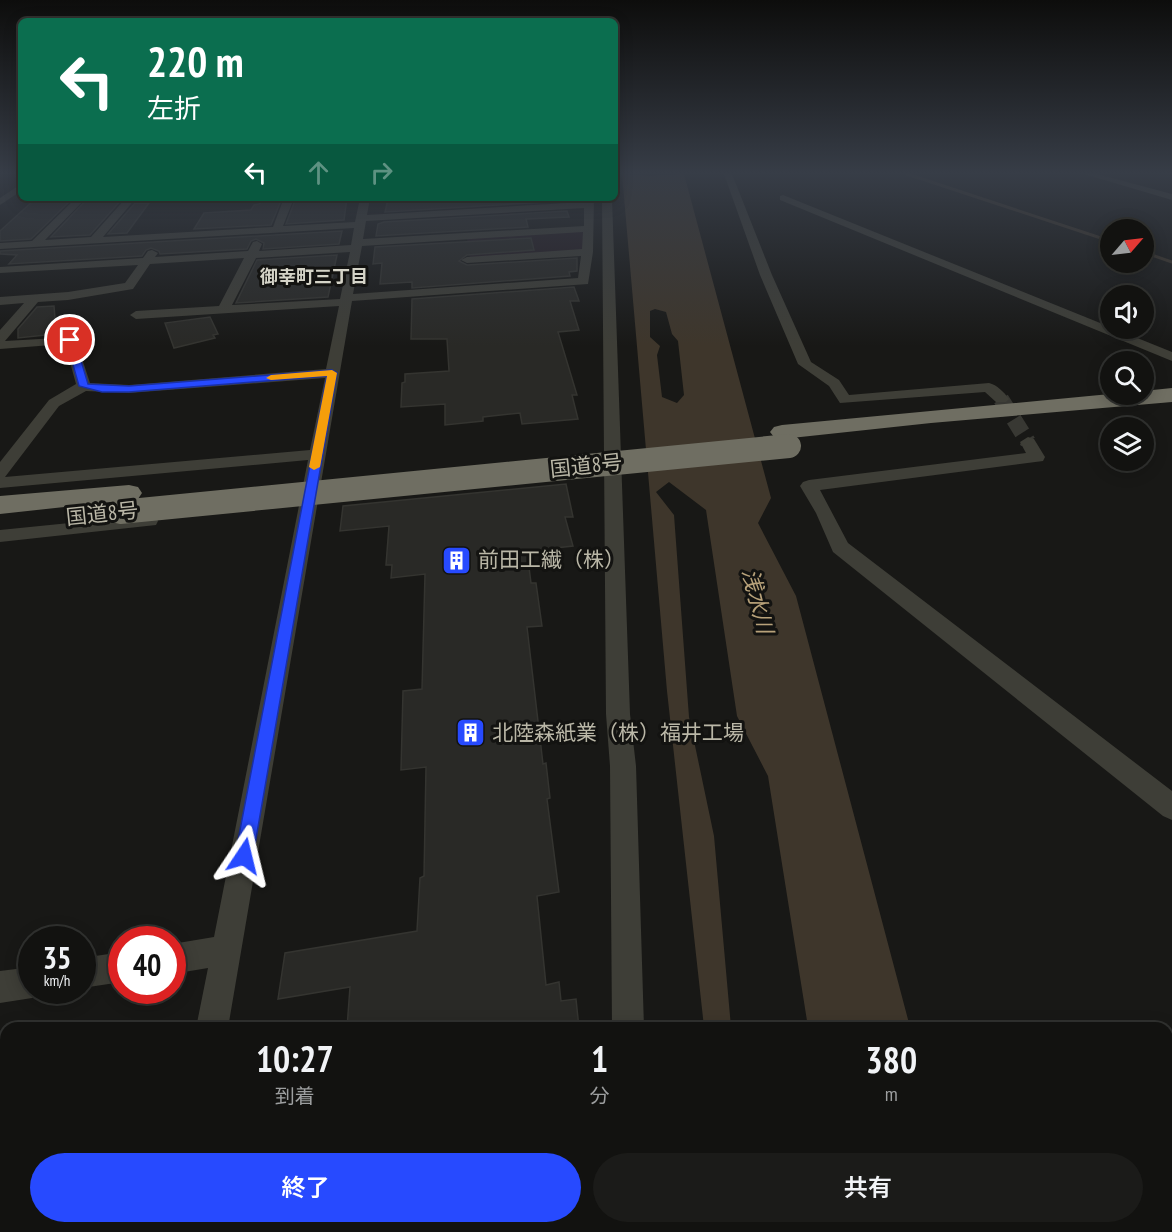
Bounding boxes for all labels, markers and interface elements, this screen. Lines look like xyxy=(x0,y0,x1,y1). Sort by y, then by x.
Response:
text: 220 m xyxy=(147,34,244,89)
icon: left xyxy=(48,42,126,120)
text: 左折 xyxy=(147,91,201,125)
icon: left xyxy=(239,156,272,189)
icon: ahead xyxy=(302,156,335,189)
icon: right xyxy=(365,156,398,189)
north arrow xyxy=(1100,219,1154,273)
map controls xyxy=(1100,219,1154,471)
district label: 御幸町三丁目 xyxy=(259,265,368,288)
button: sound xyxy=(1100,285,1154,339)
pin xyxy=(44,314,95,365)
icon: arrive xyxy=(53,323,86,356)
button: search xyxy=(1100,351,1154,405)
button: layers xyxy=(1100,417,1154,471)
street label: 国道8号 xyxy=(549,448,623,483)
street label: 国道8号 xyxy=(65,496,139,531)
building icon: 前田工繊（株） xyxy=(441,544,473,576)
place label: 前田工繊（株） xyxy=(478,546,625,573)
water label: 浅水川 xyxy=(736,566,780,638)
building icon: 北陸森紙業（株）福井工場 xyxy=(455,717,487,749)
place label: 北陸森紙業（株）福井工場 xyxy=(492,719,744,746)
position arrow xyxy=(212,824,276,888)
speed limit sign: 40 xyxy=(108,926,186,1004)
text: 35 xyxy=(43,938,71,977)
text: km/h xyxy=(44,971,70,990)
text: 10:27 xyxy=(256,1035,334,1082)
text: 1 xyxy=(591,1035,608,1082)
text: 380 xyxy=(866,1036,917,1083)
text: m xyxy=(885,1081,898,1107)
text: 到着 xyxy=(275,1083,315,1109)
text: 分 xyxy=(590,1083,610,1109)
button: 終了 xyxy=(30,1153,581,1222)
button: 共有 xyxy=(593,1153,1143,1222)

